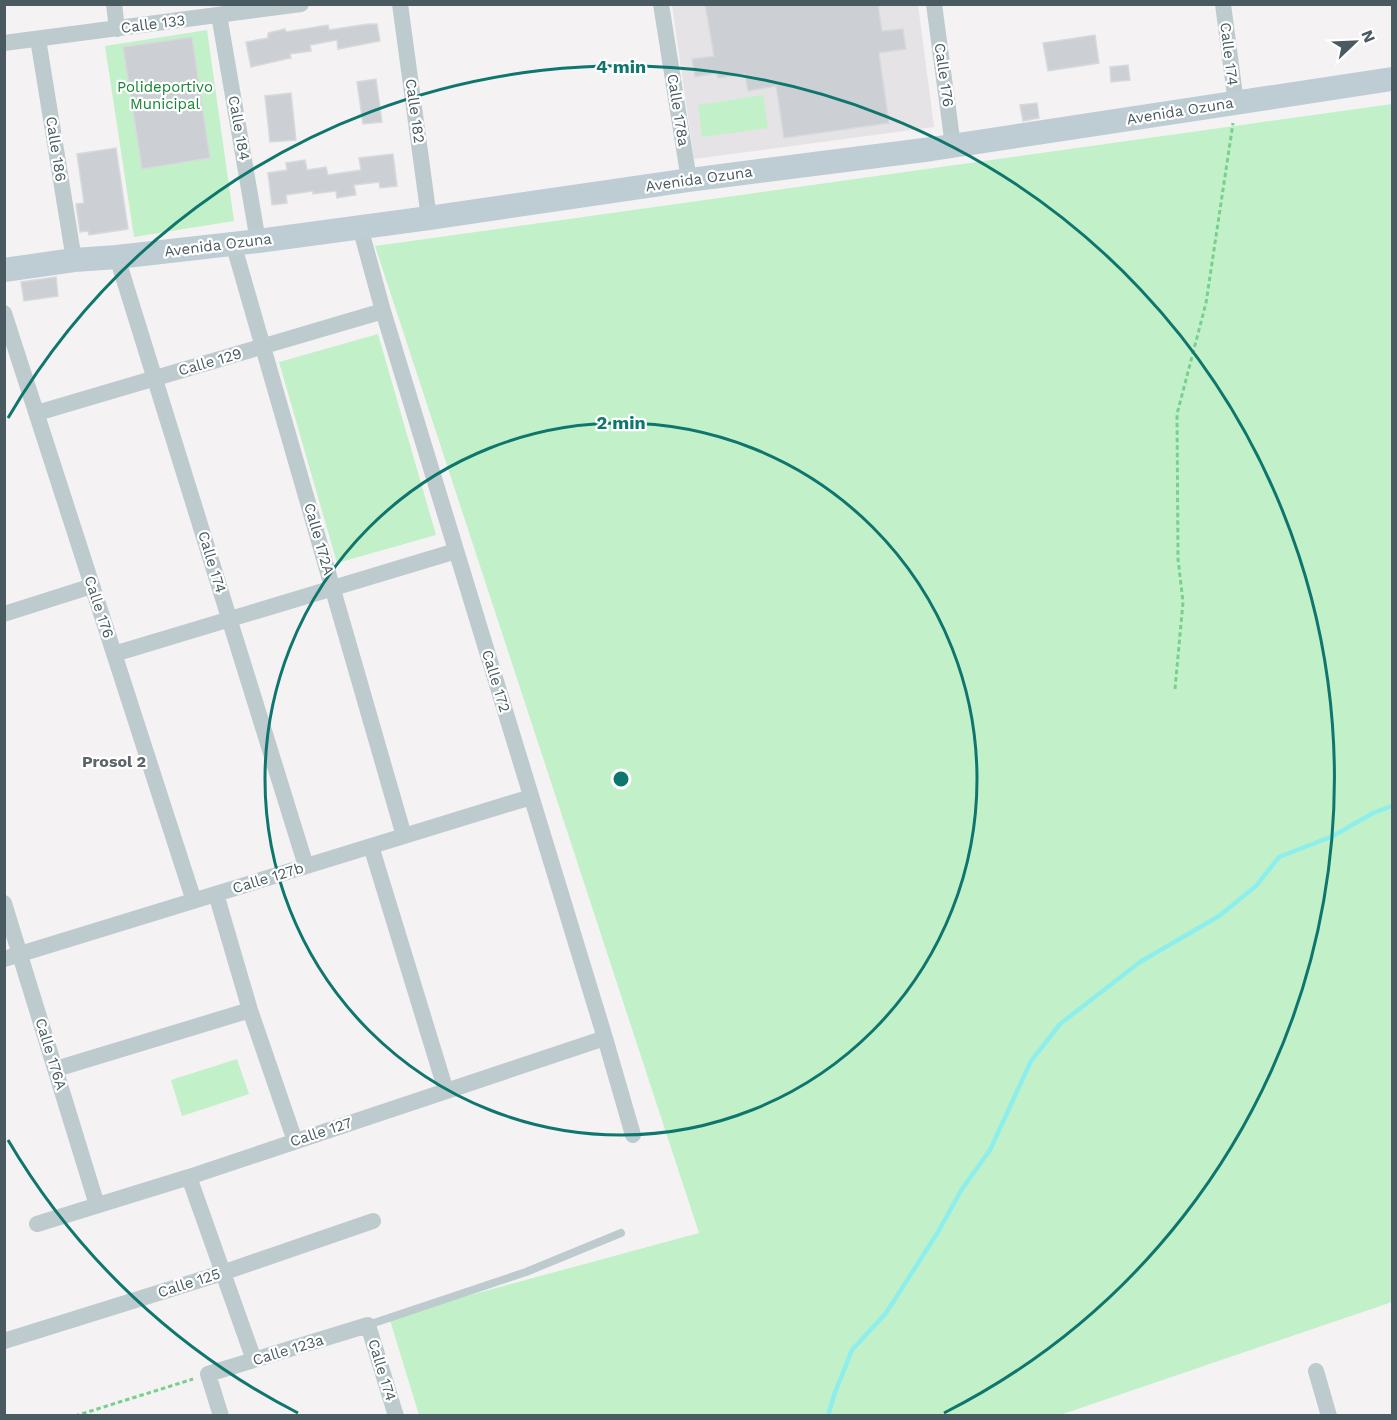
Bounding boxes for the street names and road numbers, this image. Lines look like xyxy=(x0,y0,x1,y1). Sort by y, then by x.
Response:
street label: Calle 133 xyxy=(120,11,186,37)
street label: Calle 174 xyxy=(1216,21,1242,87)
street label: Calle 176 xyxy=(931,42,957,108)
street label: Calle 178a xyxy=(663,72,693,148)
street label: Calle 182 xyxy=(402,77,428,145)
street label: Calle 184 xyxy=(224,94,254,162)
street label: Avenida Ozuna xyxy=(1125,94,1235,128)
street label: Calle 186 xyxy=(42,115,70,183)
street label: Avenida Ozuna xyxy=(644,163,754,195)
street label: Avenida Ozuna xyxy=(163,229,273,261)
street label: Calle 129 xyxy=(176,344,244,380)
street label: Calle 172A xyxy=(300,501,338,577)
street label: Calle 174 xyxy=(194,529,230,595)
street label: Calle 176 xyxy=(80,574,118,640)
street label: Calle 172 xyxy=(478,648,514,714)
street label: Calle 127b xyxy=(230,859,306,897)
street label: Calle 176A xyxy=(32,1016,71,1092)
street label: Calle 127 xyxy=(288,1114,354,1150)
street label: Calle 125 xyxy=(155,1264,223,1302)
street label: Calle 123a xyxy=(250,1331,326,1369)
street label: Calle 174 xyxy=(364,1337,400,1403)

